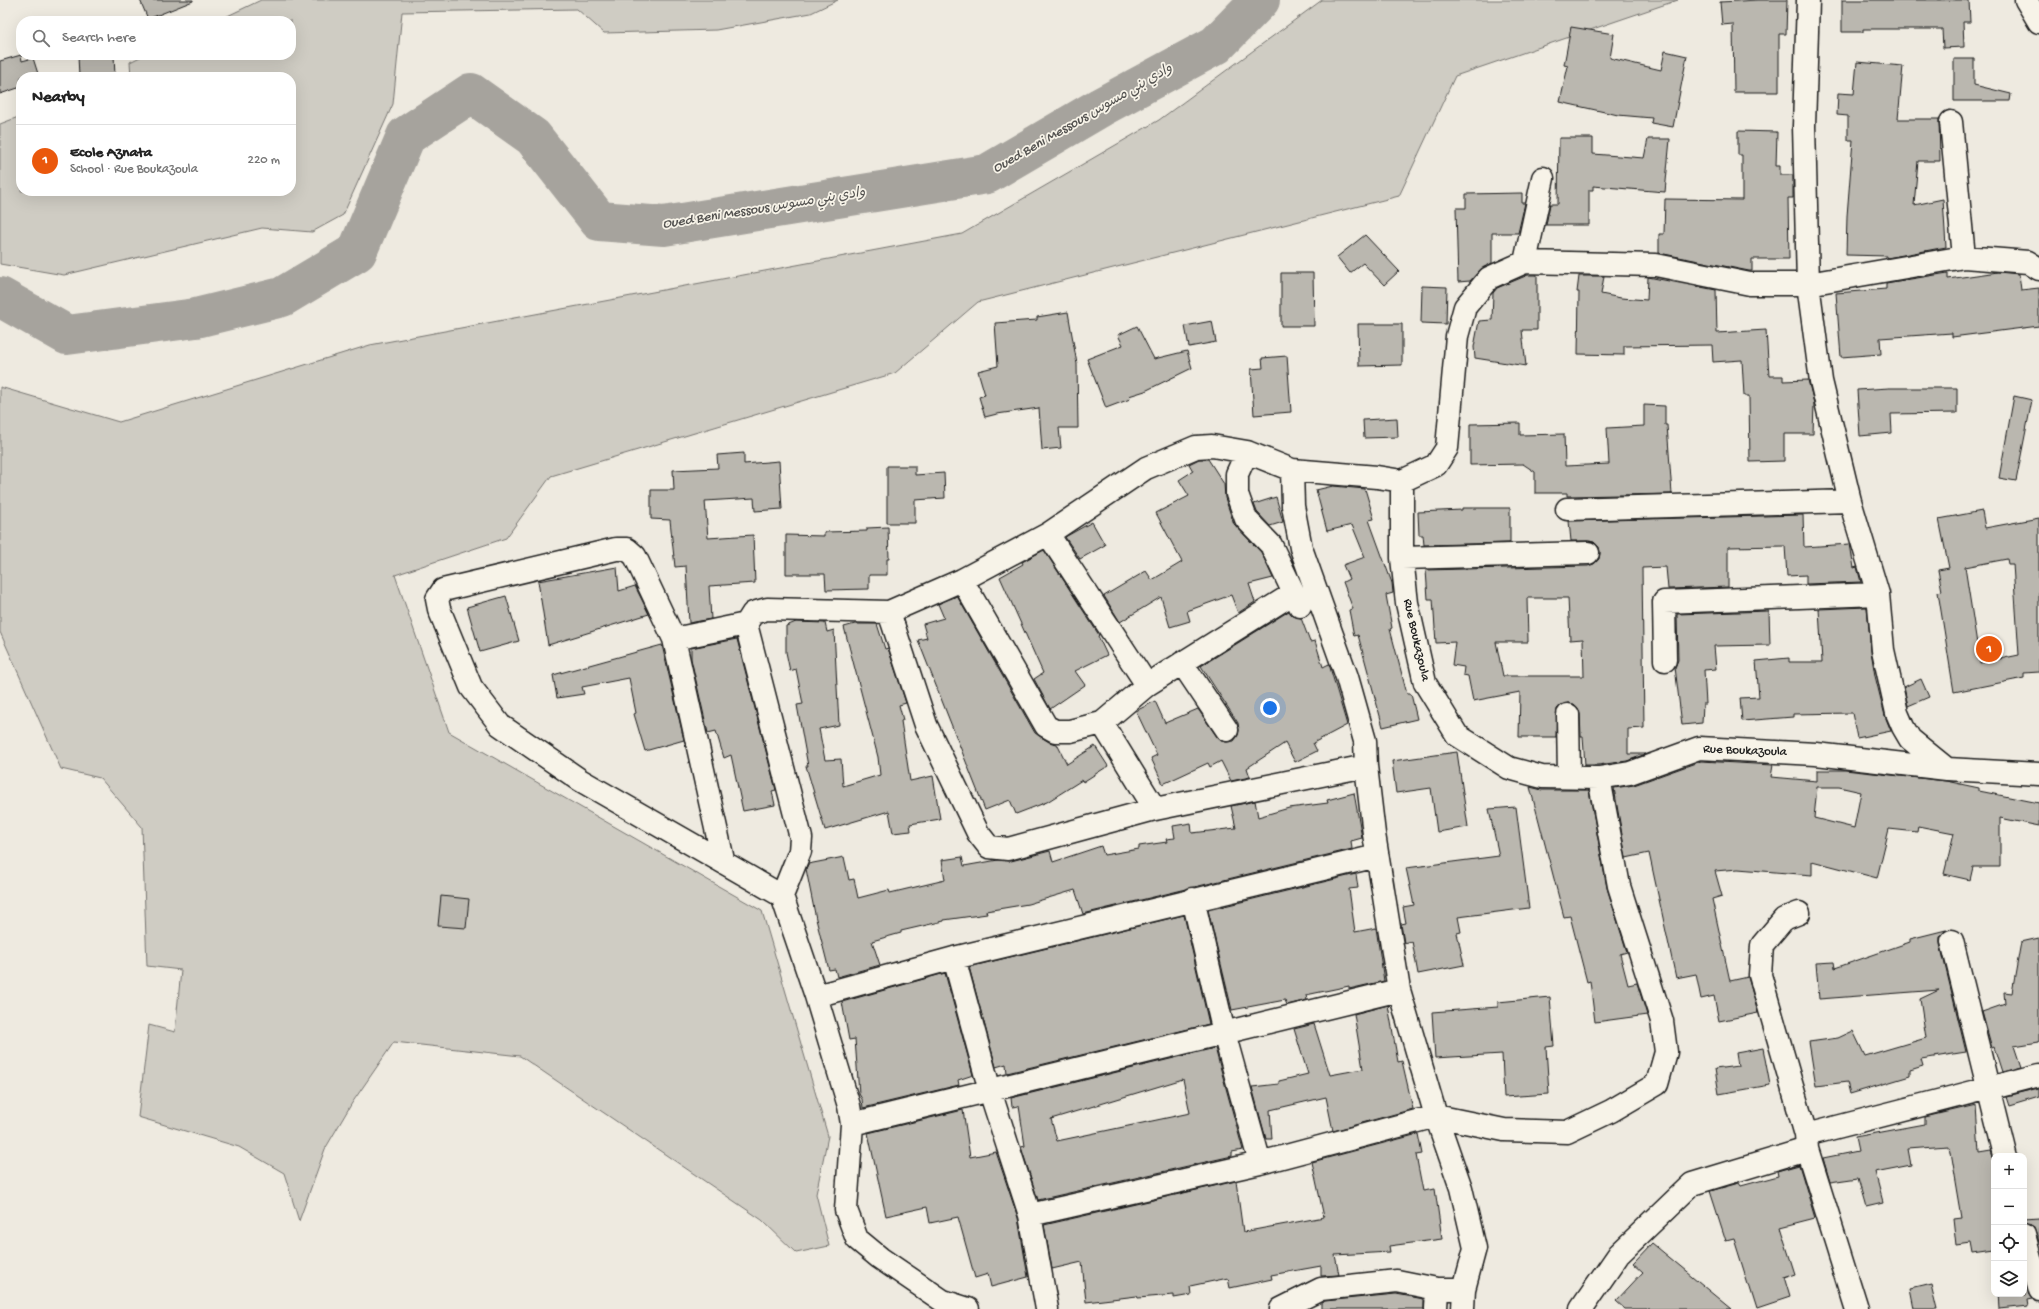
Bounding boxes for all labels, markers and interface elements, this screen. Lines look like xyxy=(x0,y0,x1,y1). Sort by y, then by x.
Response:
search box xyxy=(16,16,296,60)
icon: search xyxy=(30,27,52,49)
text: Search here xyxy=(62,29,136,47)
water label: Oued Beni Messous وادي بني مسوس xyxy=(990,60,1177,179)
text: Nearby xyxy=(32,88,85,108)
text: Ecole Aznata xyxy=(70,144,152,162)
text: 1 xyxy=(42,153,48,168)
text: 220 m xyxy=(248,153,280,168)
text: School · Rue Boukazoula xyxy=(70,162,198,177)
water label: Oued Beni Messous وادي بني مسوس xyxy=(662,185,867,235)
street label: Rue Boukazoula xyxy=(1399,597,1433,683)
pin: 1 xyxy=(1976,634,2002,664)
your location xyxy=(1260,698,1280,718)
street label: Rue Boukazoula xyxy=(1703,742,1788,760)
map controls xyxy=(1991,1153,2027,1297)
button: + xyxy=(1991,1153,2027,1189)
button: − xyxy=(1991,1189,2027,1225)
button: locate xyxy=(1991,1225,2027,1261)
button: layers xyxy=(1991,1261,2027,1297)

